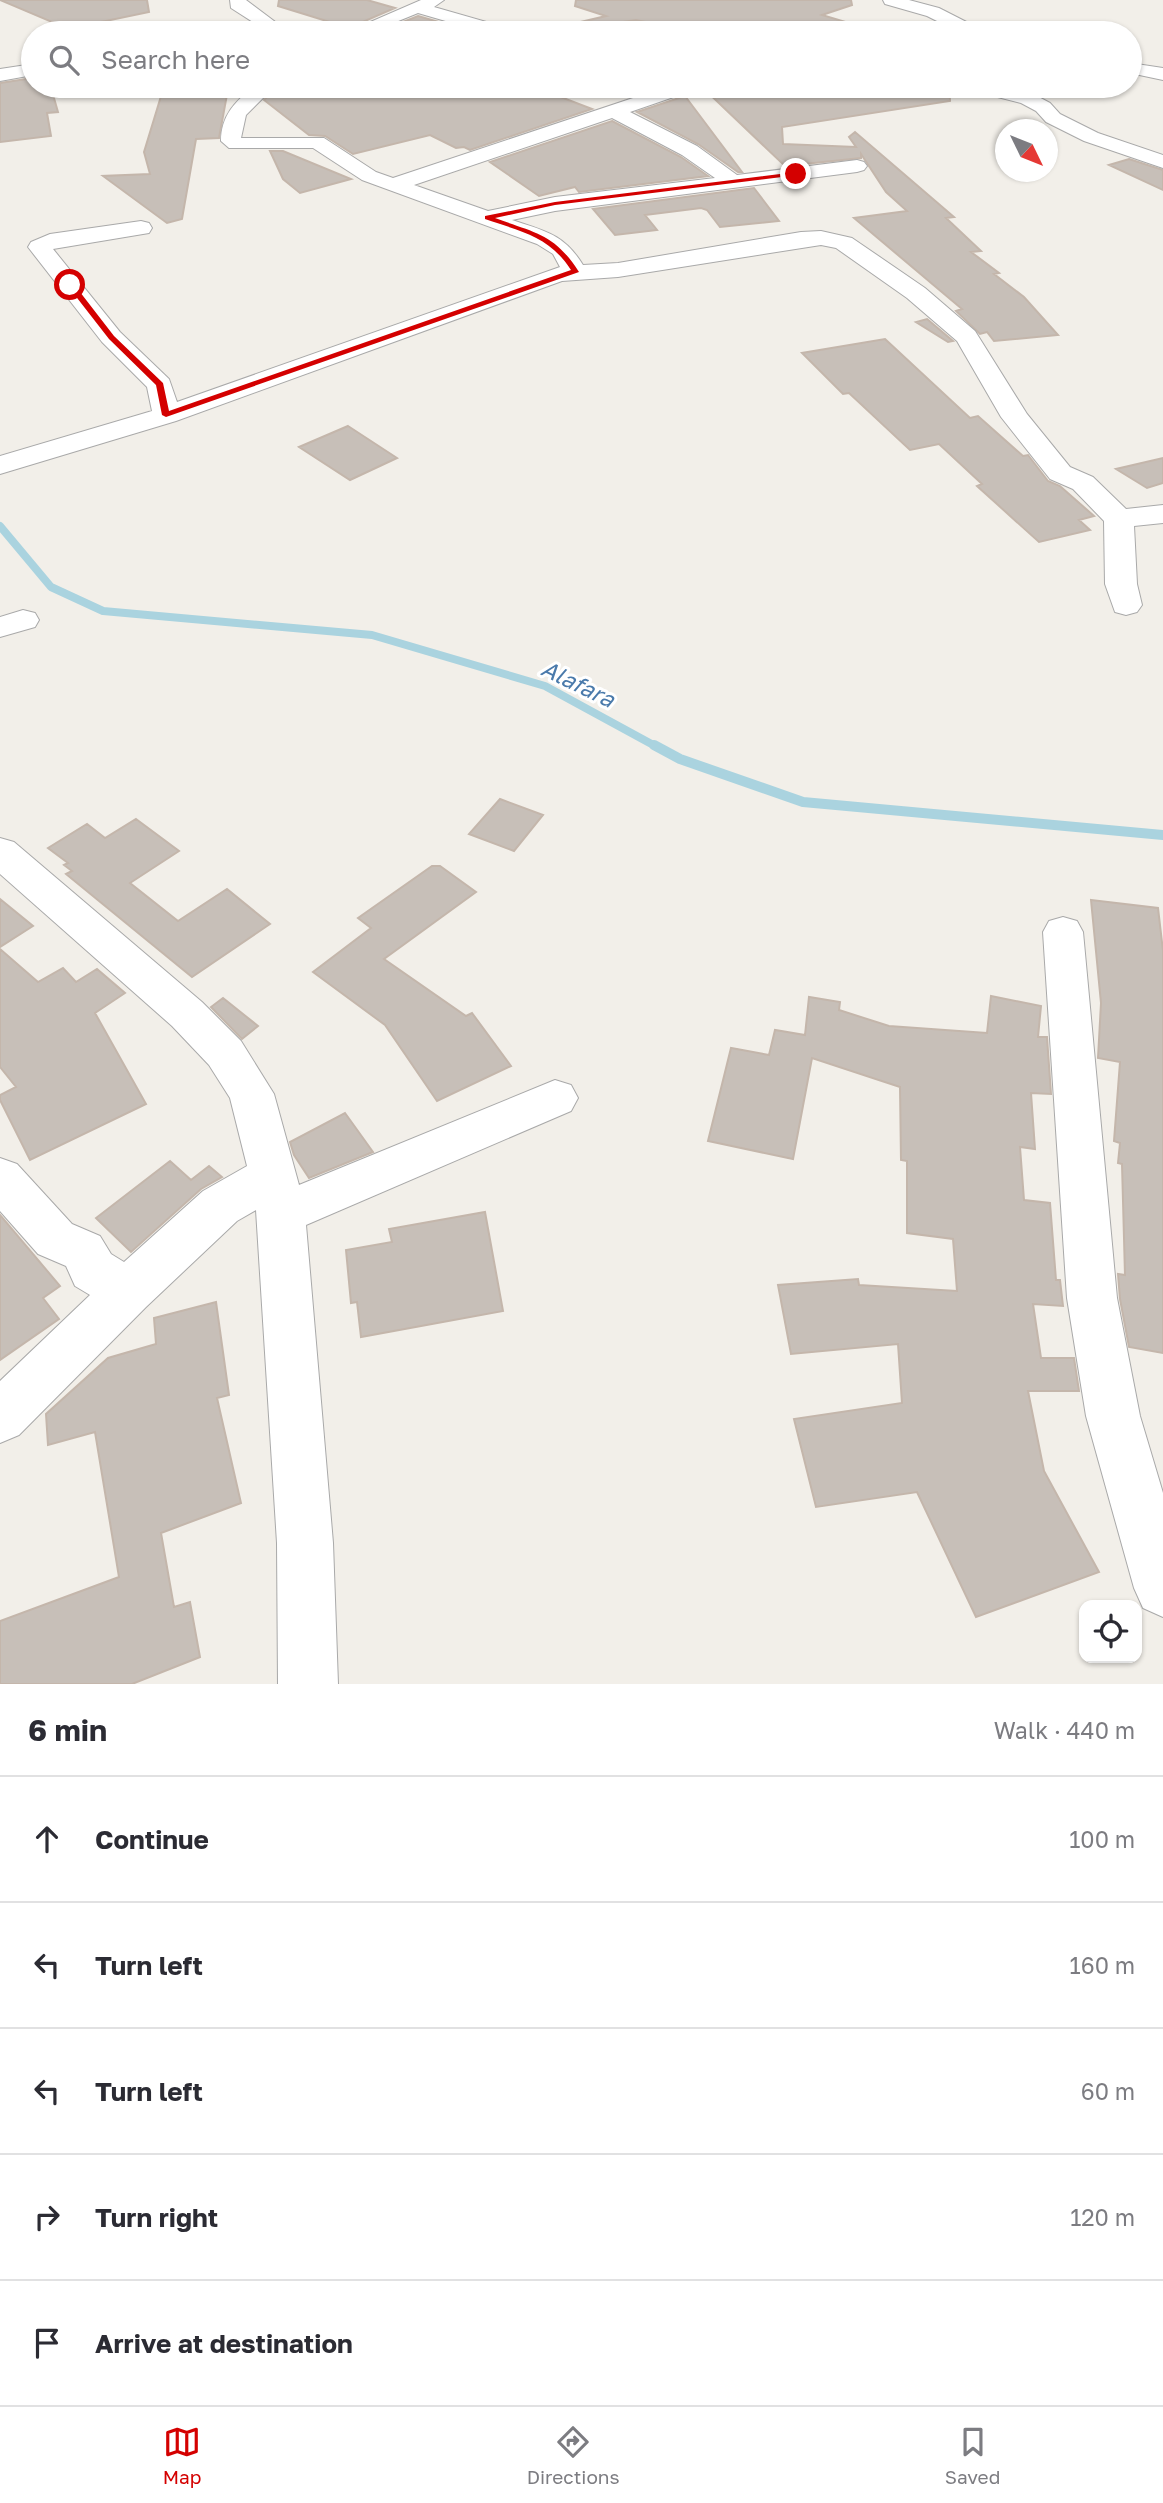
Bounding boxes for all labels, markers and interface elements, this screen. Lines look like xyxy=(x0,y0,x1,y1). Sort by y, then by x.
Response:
search box xyxy=(21,21,1142,98)
icon: search xyxy=(45,41,83,79)
text: Search here xyxy=(101,44,250,75)
north arrow xyxy=(995,119,1058,182)
route end xyxy=(780,158,811,189)
route start xyxy=(54,269,85,300)
water label: Alafara xyxy=(537,653,621,713)
map controls xyxy=(1079,1600,1142,1663)
button: locate xyxy=(1079,1600,1142,1663)
text: 6 min xyxy=(28,1712,107,1748)
text: Walk · 440 m xyxy=(994,1716,1135,1744)
icon: ahead xyxy=(28,1820,66,1858)
text: Continue xyxy=(95,1824,209,1855)
text: 100 m xyxy=(1069,1825,1135,1853)
icon: left xyxy=(28,1946,66,1984)
text: Turn left xyxy=(95,1950,203,1981)
text: 160 m xyxy=(1070,1951,1135,1979)
icon: left xyxy=(28,2072,66,2110)
text: Turn left xyxy=(95,2076,203,2107)
text: 60 m xyxy=(1081,2077,1135,2105)
icon: right xyxy=(28,2198,66,2236)
text: Turn right xyxy=(95,2202,218,2233)
text: 120 m xyxy=(1070,2203,1135,2231)
icon: arrive xyxy=(28,2324,66,2362)
text: Arrive at destination xyxy=(95,2328,353,2359)
tab: Map xyxy=(163,2423,201,2488)
tab: Directions xyxy=(527,2423,620,2488)
tab: Saved xyxy=(945,2423,1000,2488)

